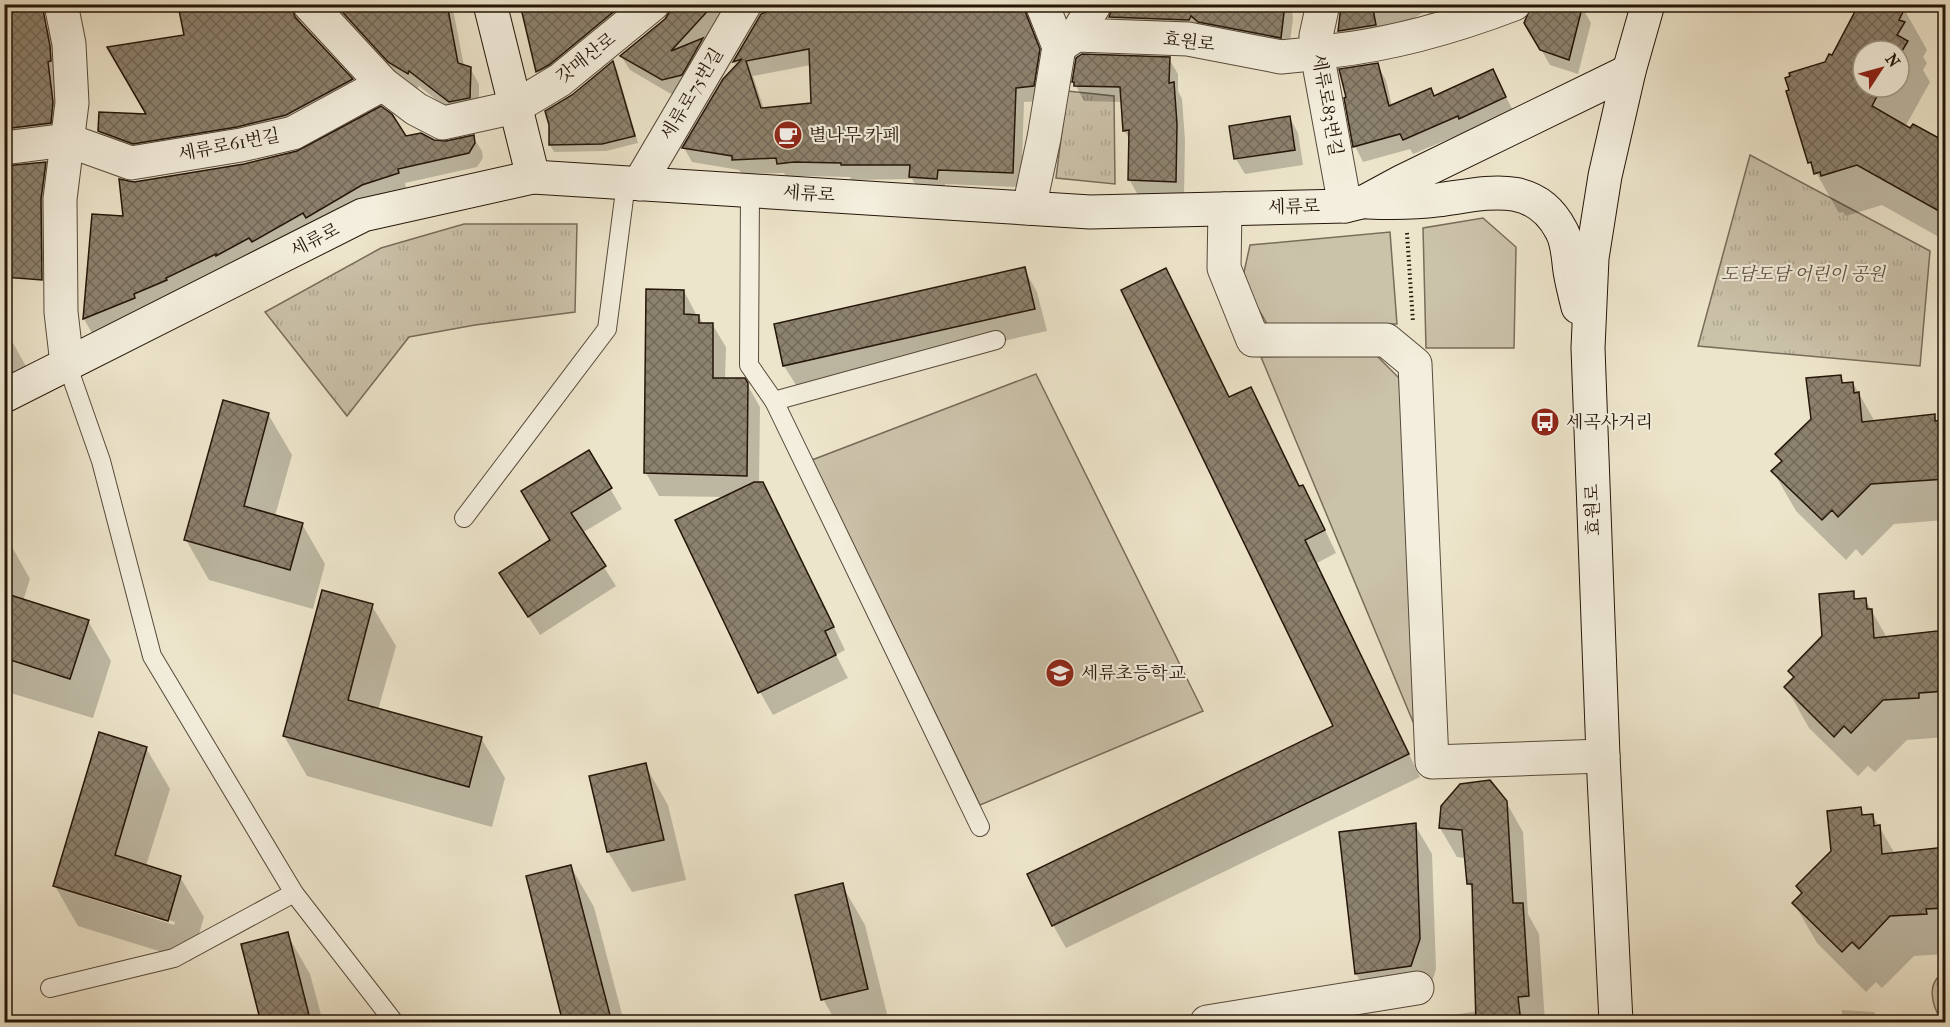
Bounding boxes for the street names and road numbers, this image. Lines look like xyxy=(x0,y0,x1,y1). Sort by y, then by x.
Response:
street label: 갓매산로 xyxy=(552,28,620,88)
street label: 효원로 xyxy=(1162,28,1216,56)
street label: 세류로75번길 xyxy=(656,44,728,144)
street label: 세류로83번길 xyxy=(1308,52,1346,158)
street label: 세류로61번길 xyxy=(176,125,282,165)
street label: 세류로 xyxy=(782,182,836,206)
street label: 세류로 xyxy=(1268,196,1320,218)
street label: 세류로 xyxy=(287,219,343,261)
street label: 효원로 xyxy=(1582,484,1604,536)

